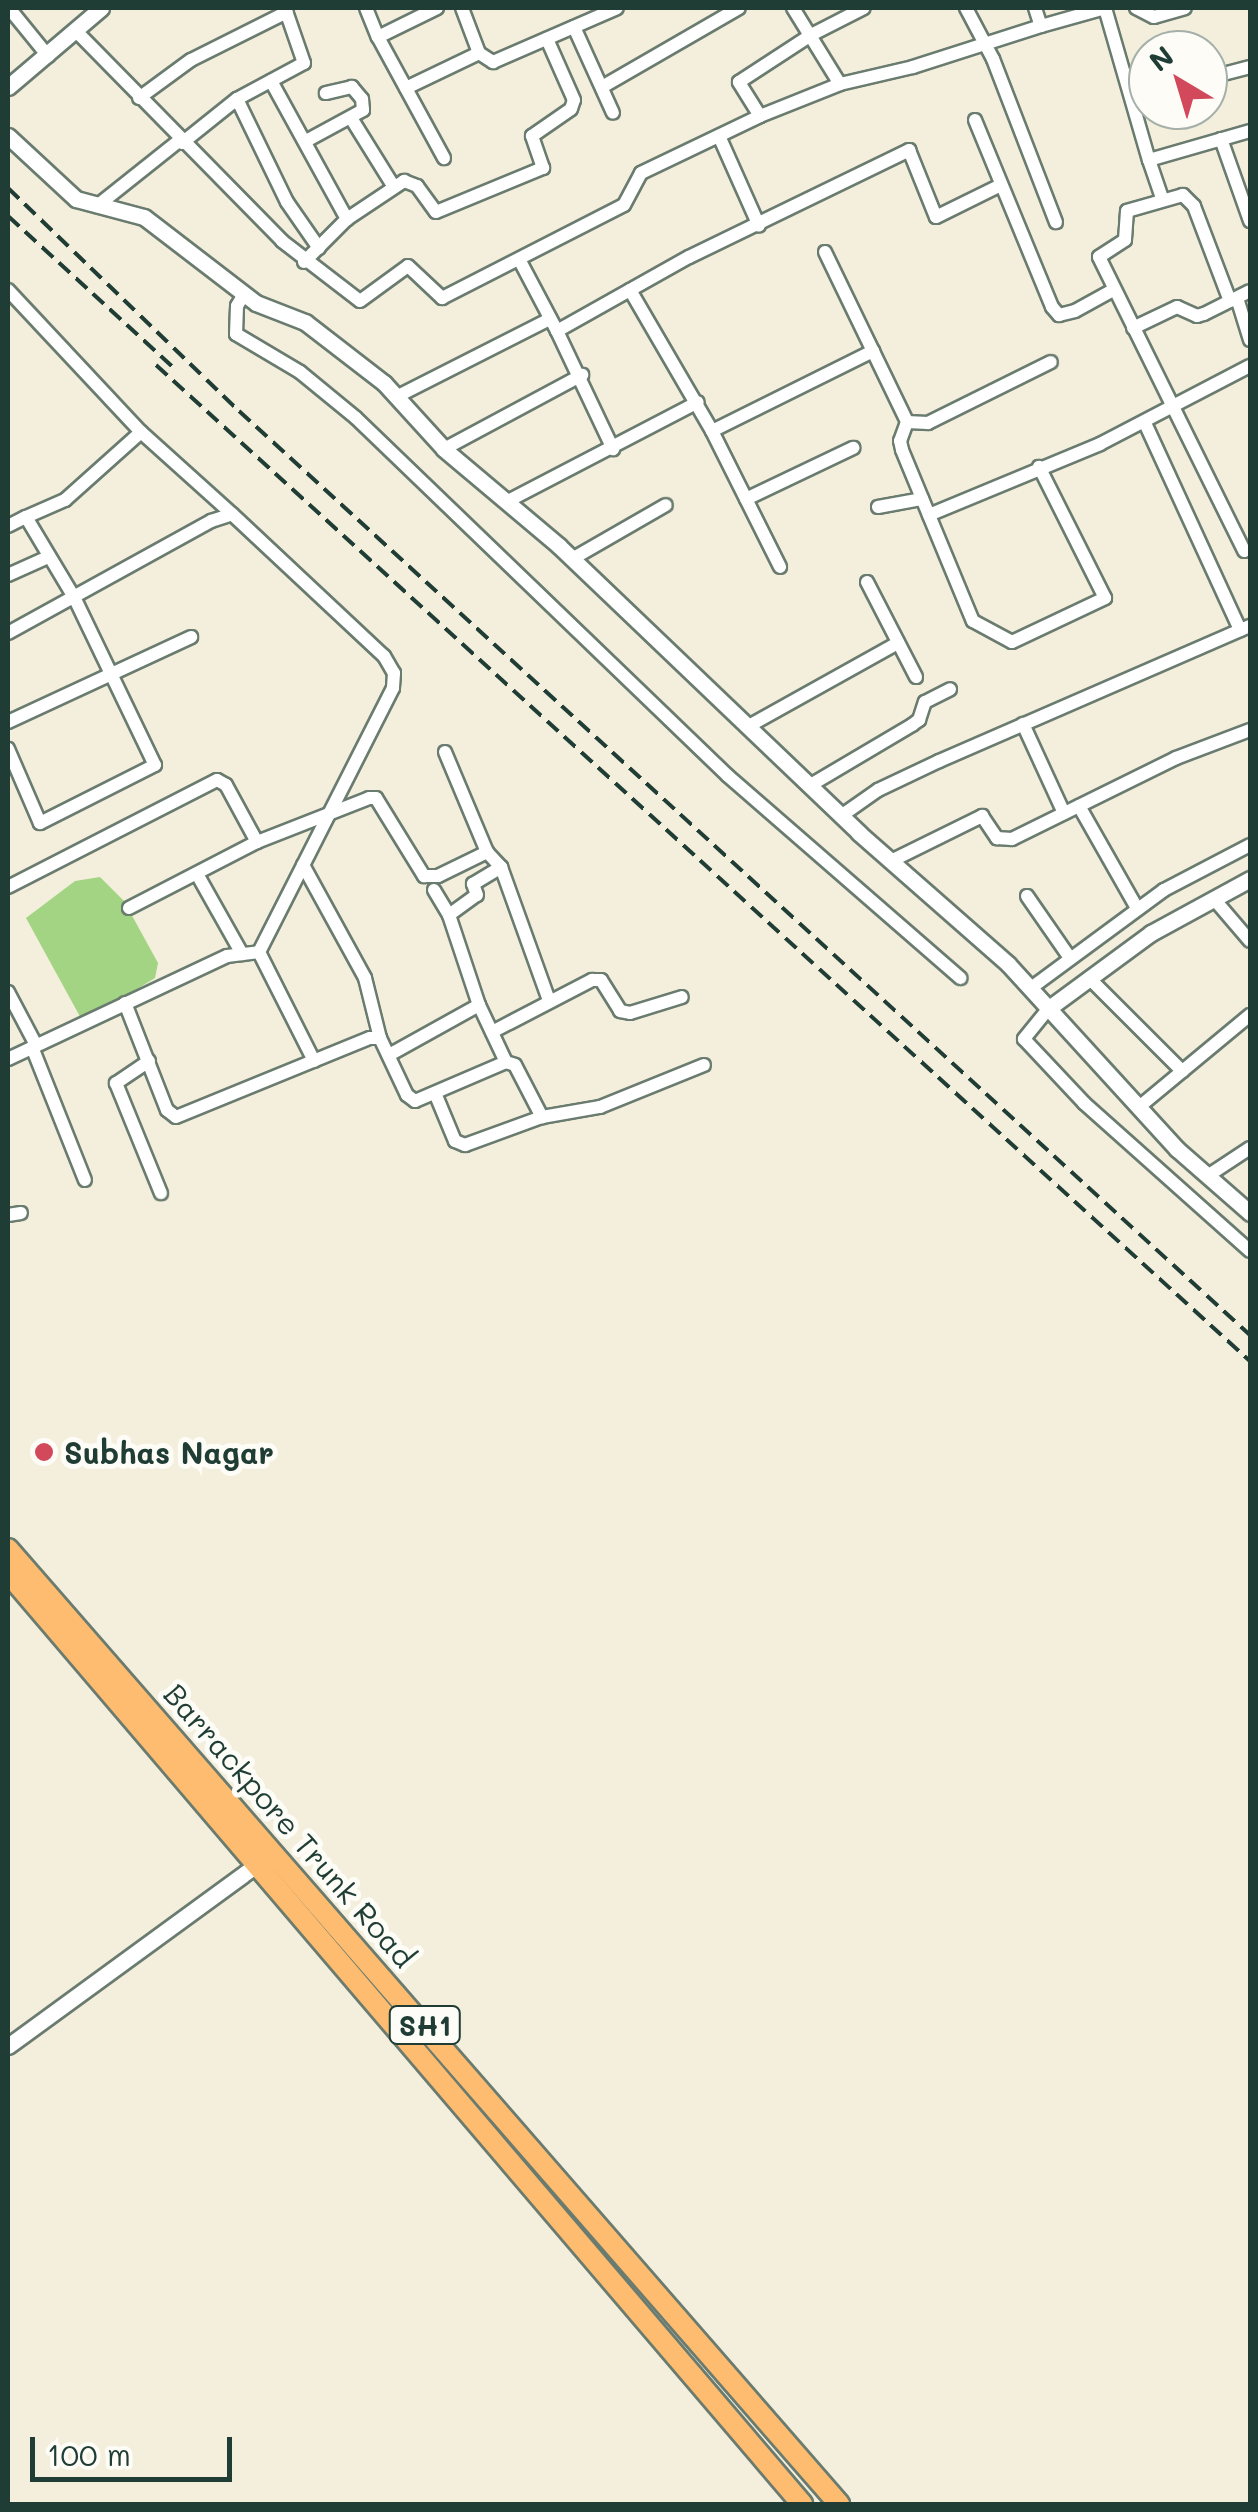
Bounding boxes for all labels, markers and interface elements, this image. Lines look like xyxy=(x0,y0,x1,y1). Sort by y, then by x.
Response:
north arrow xyxy=(1128,30,1228,130)
text: N xyxy=(1141,37,1180,79)
place label: Subhas Nagar xyxy=(64,1434,274,1470)
marker: Subhas Nagar xyxy=(33,1441,55,1463)
street label: Barrackpore Trunk Road xyxy=(157,1676,423,1974)
road number: SH1 xyxy=(388,2002,462,2048)
scale bar xyxy=(35,2417,238,2479)
text: 100 m xyxy=(47,2434,131,2474)

